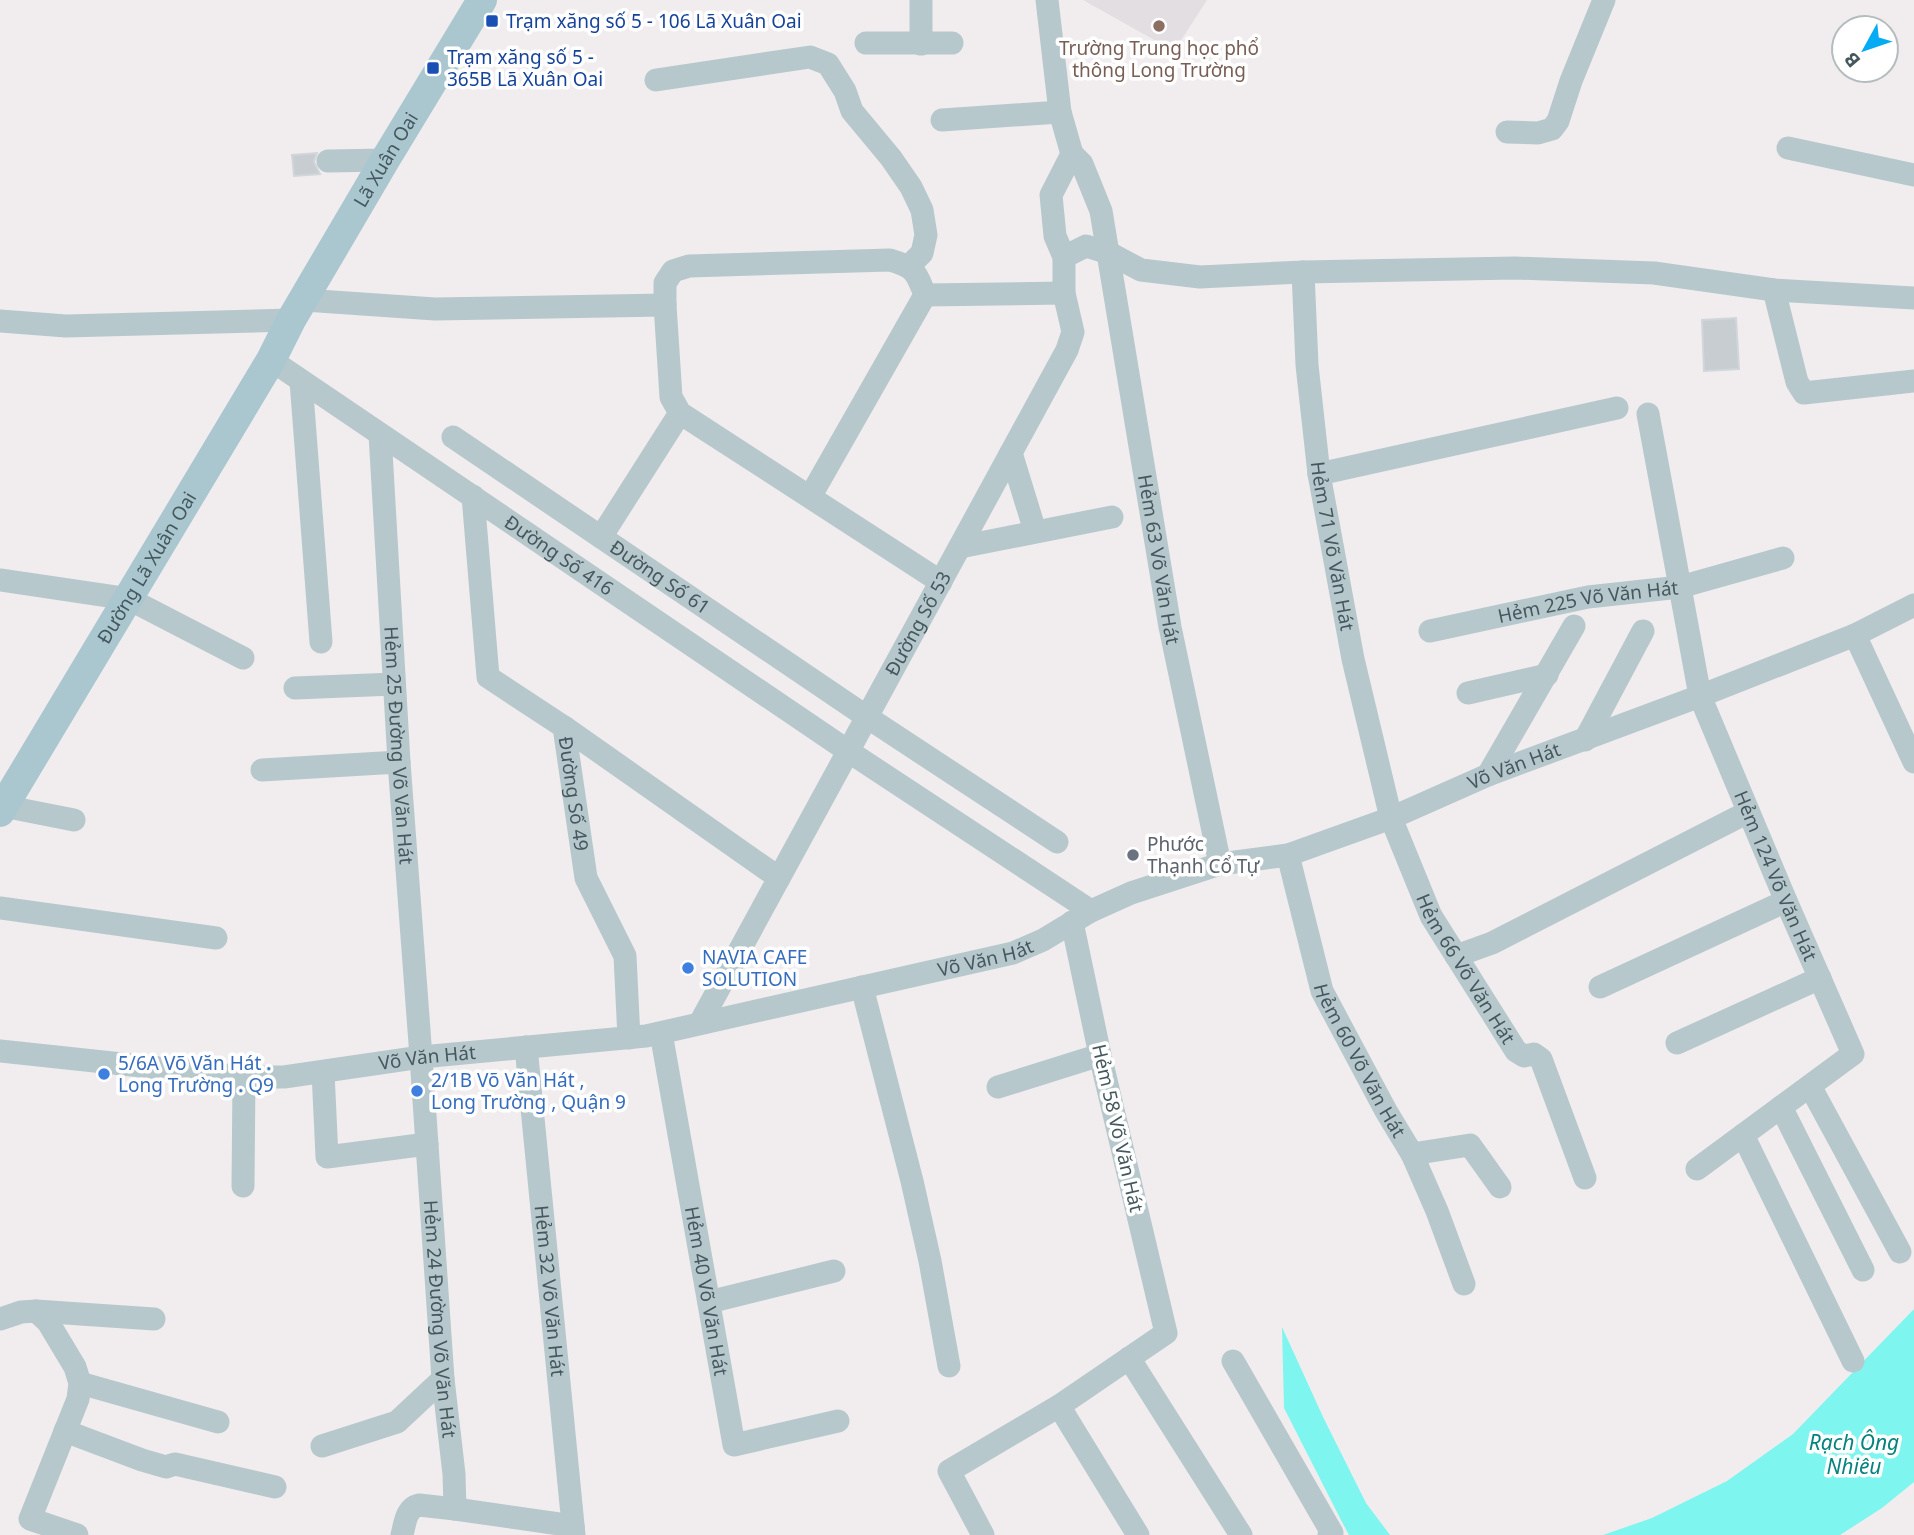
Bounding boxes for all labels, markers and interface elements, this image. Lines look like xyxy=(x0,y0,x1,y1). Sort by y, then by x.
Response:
place label: Trạm xăng số 5 - 106 Lã Xuân Oai xyxy=(506,8,802,34)
marker: Trạm xăng số 5 - 106 Lã Xuân Oai xyxy=(484,13,500,29)
north arrow xyxy=(1830,14,1900,84)
marker: Trường Trung học phổ thông Long Trường xyxy=(1151,18,1167,34)
place label: Trường Trung học phổ thông Long Trường xyxy=(1059,35,1259,83)
place label: Trạm xăng số 5 - 365B Lã Xuân Oai xyxy=(447,44,603,92)
text: B xyxy=(1838,47,1866,73)
marker: Trạm xăng số 5 - 365B Lã Xuân Oai xyxy=(425,60,441,76)
street label: Lã Xuân Oai xyxy=(347,107,424,212)
street label: Hẻm 71 Võ Văn Hát xyxy=(1305,460,1361,633)
street label: Hẻm 63 Võ Văn Hát xyxy=(1132,473,1186,647)
street label: Đường Lã Xuân Oai xyxy=(91,487,202,648)
street label: Đường Số 416 xyxy=(500,509,619,601)
street label: Đường Số 61 xyxy=(605,534,715,620)
street label: Đường Số 53 xyxy=(879,567,957,680)
street label: Hẻm 225 Võ Văn Hát xyxy=(1495,574,1680,629)
street label: Hẻm 25 Đường Võ Văn Hát xyxy=(378,626,420,866)
street label: Đường Số 49 xyxy=(553,735,595,853)
street label: Võ Văn Hát xyxy=(1463,736,1564,795)
street label: Hẻm 124 Võ Văn Hát xyxy=(1728,787,1824,965)
place label: Phước Thạnh Cổ Tự xyxy=(1147,831,1260,879)
marker: Phước Thạnh Cổ Tự xyxy=(1125,847,1141,863)
street label: Hẻm 66 Võ Văn Hát xyxy=(1410,890,1521,1049)
street label: Võ Văn Hát xyxy=(935,933,1037,983)
place label: NAVIA CAFE SOLUTION xyxy=(702,944,807,992)
marker: NAVIA CAFE SOLUTION xyxy=(680,960,696,976)
street label: Hẻm 60 Võ Văn Hát xyxy=(1308,981,1412,1142)
street label: Võ Văn Hát xyxy=(377,1039,477,1076)
street label: Hẻm 58 Võ Văn Hát xyxy=(1086,1041,1150,1215)
place label: 5/6A Võ Văn Hát . Long Trường . Q9 xyxy=(118,1050,274,1098)
marker: 5/6A Võ Văn Hát . Long Trường . Q9 xyxy=(96,1066,112,1082)
place label: 2/1B Võ Văn Hát , Long Trường , Quận 9 xyxy=(431,1067,626,1115)
marker: 2/1B Võ Văn Hát , Long Trường , Quận 9 xyxy=(409,1083,425,1099)
street label: Hẻm 24 Đường Võ Văn Hát xyxy=(418,1199,463,1439)
street label: Hẻm 32 Võ Văn Hát xyxy=(529,1204,571,1378)
street label: Hẻm 40 Võ Văn Hát xyxy=(679,1204,735,1378)
water label: Rạch Ông Nhiêu xyxy=(1809,1428,1899,1480)

